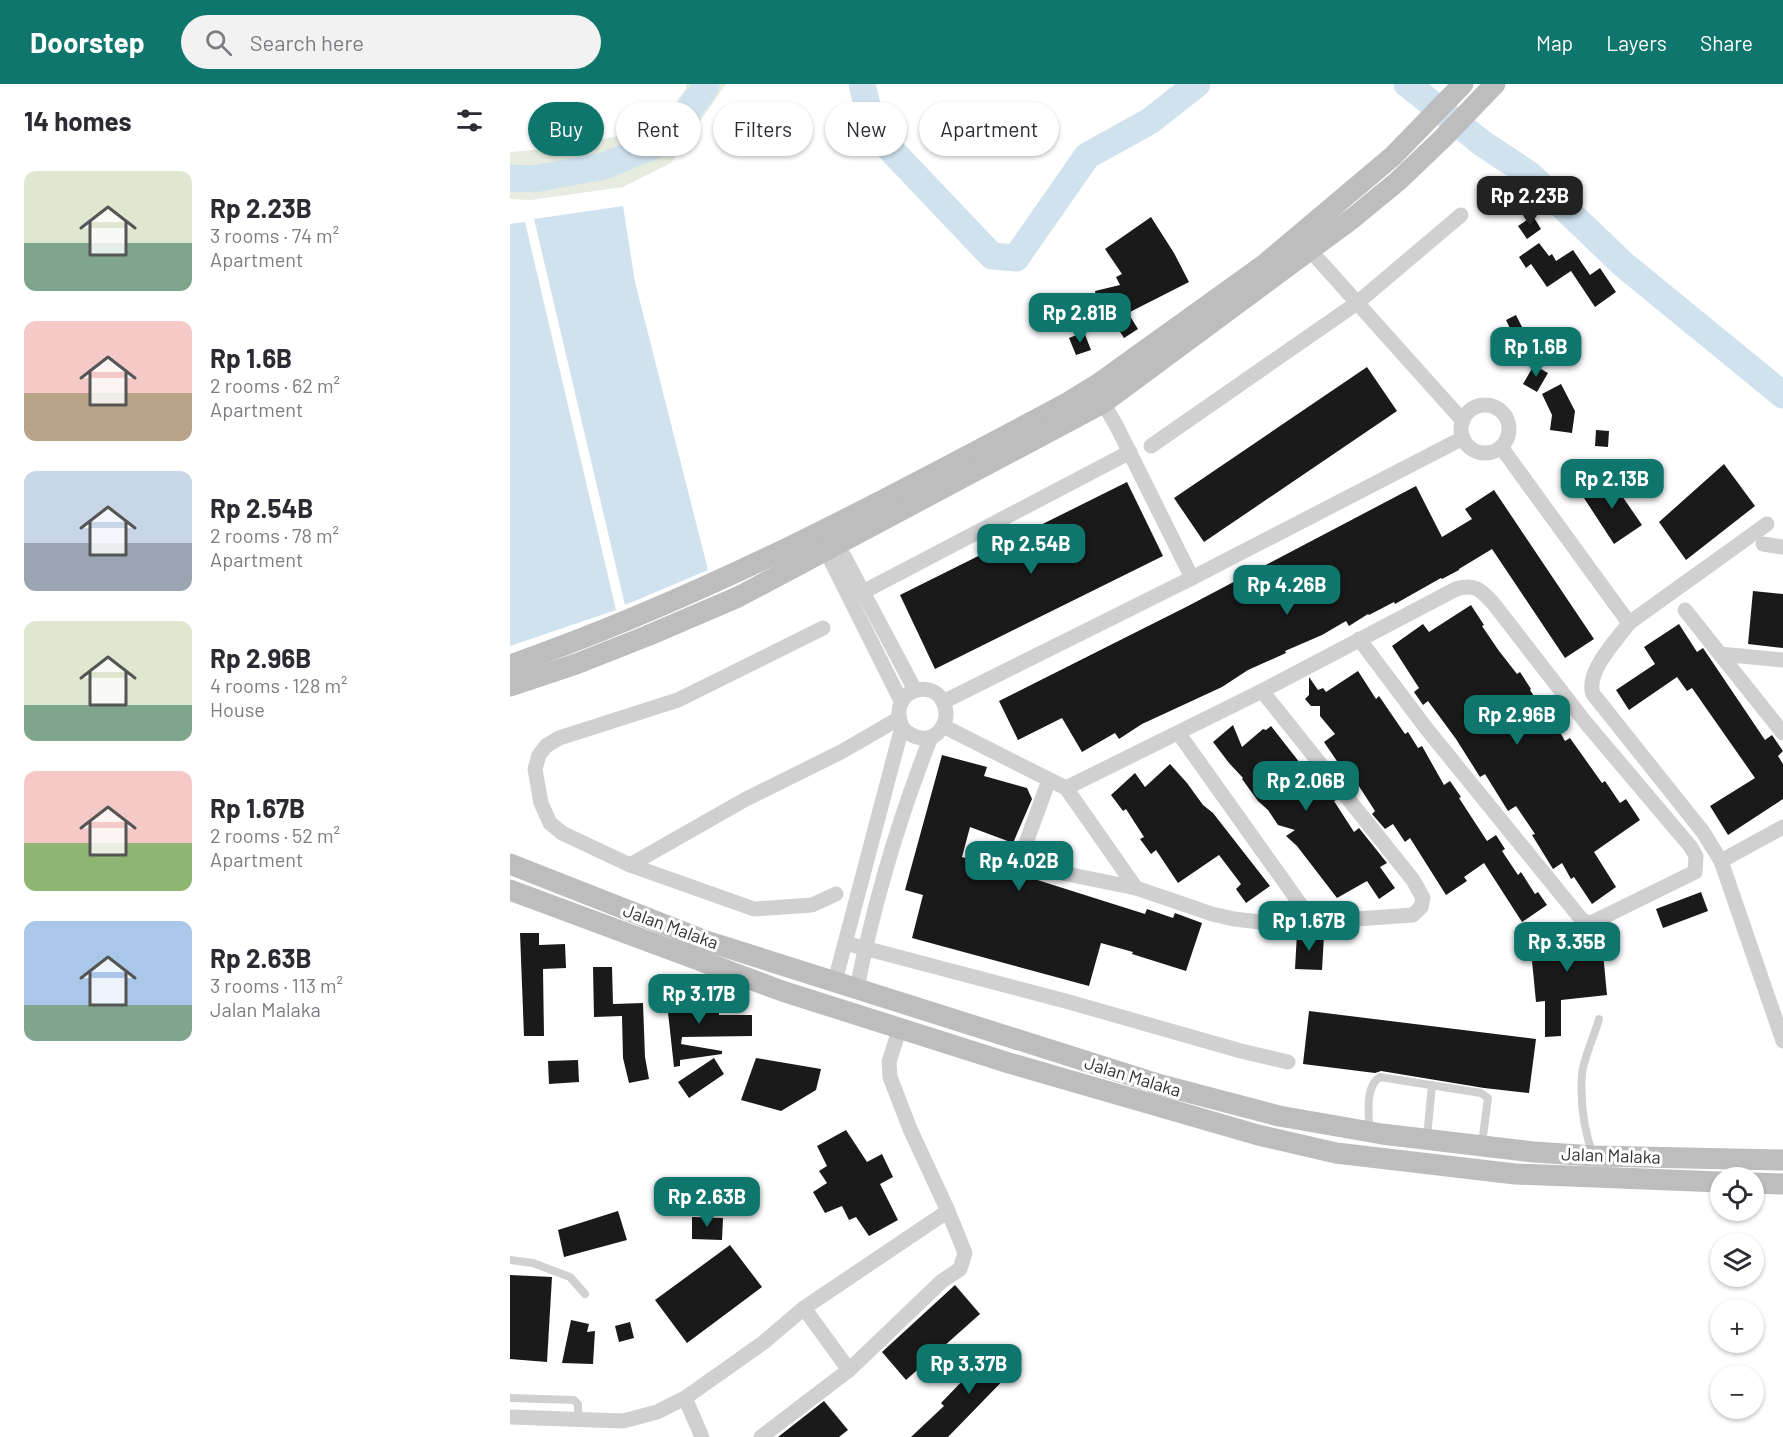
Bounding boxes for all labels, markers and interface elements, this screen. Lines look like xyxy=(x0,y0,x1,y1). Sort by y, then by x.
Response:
search box xyxy=(181,15,601,69)
text: Doorstep xyxy=(30,25,145,59)
icon: search xyxy=(202,26,235,59)
text: Search here xyxy=(250,29,364,55)
text: Map xyxy=(1536,30,1573,55)
text: Layers xyxy=(1606,30,1667,55)
text: Share xyxy=(1700,30,1753,55)
chip: Buy xyxy=(528,102,604,156)
chip: Rent xyxy=(616,102,701,156)
chip: Filters xyxy=(713,102,813,156)
chip: New xyxy=(825,102,907,156)
chip: Apartment xyxy=(919,102,1059,156)
icon: filters xyxy=(453,104,486,137)
text: 14 homes xyxy=(24,105,131,136)
pin: Rp 2.23B xyxy=(1468,176,1592,227)
text: Rp 2.23B xyxy=(1491,183,1569,207)
text: Rp 2.23B xyxy=(210,192,312,223)
icon: home xyxy=(72,195,144,267)
text: 3 rooms · 74 m² xyxy=(210,223,339,247)
text: Apartment xyxy=(210,247,303,271)
pin: Rp 2.81B xyxy=(1018,293,1142,344)
text: Rp 2.81B xyxy=(1043,300,1117,324)
pin: Rp 1.6B xyxy=(1481,327,1591,378)
text: Rp 1.6B xyxy=(1504,334,1568,358)
text: Rp 1.6B xyxy=(210,342,292,373)
icon: home xyxy=(72,345,144,417)
text: 2 rooms · 62 m² xyxy=(210,373,340,397)
text: Apartment xyxy=(210,397,303,421)
pin: Rp 2.13B xyxy=(1550,459,1674,510)
text: Rp 2.13B xyxy=(1575,466,1649,490)
text: Rp 2.54B xyxy=(210,492,313,523)
icon: home xyxy=(72,495,144,567)
text: 2 rooms · 78 m² xyxy=(210,523,339,547)
pin: Rp 2.54B xyxy=(969,524,1093,575)
text: Rp 2.54B xyxy=(991,531,1071,555)
text: Apartment xyxy=(210,547,303,571)
pin: Rp 4.26B xyxy=(1225,565,1349,616)
text: Rp 4.26B xyxy=(1247,572,1327,596)
text: Rp 2.96B xyxy=(210,642,311,673)
icon: home xyxy=(72,645,144,717)
text: 4 rooms · 128 m² xyxy=(210,673,348,697)
pin: Rp 2.96B xyxy=(1455,695,1579,746)
text: House xyxy=(210,697,265,721)
text: Rp 2.96B xyxy=(1478,702,1556,726)
pin: Rp 2.06B xyxy=(1244,761,1368,812)
text: Rp 2.06B xyxy=(1267,768,1345,792)
text: Rp 1.67B xyxy=(210,792,305,823)
icon: home xyxy=(72,795,144,867)
text: 2 rooms · 52 m² xyxy=(210,823,340,847)
pin: Rp 4.02B xyxy=(957,841,1081,892)
text: Apartment xyxy=(210,847,303,871)
text: Rp 4.02B xyxy=(979,848,1059,872)
street label: Jalan Malaka xyxy=(620,899,722,953)
pin: Rp 1.67B xyxy=(1247,901,1371,952)
text: Rp 1.67B xyxy=(1272,908,1346,932)
pin: Rp 3.35B xyxy=(1505,922,1629,973)
text: Rp 3.35B xyxy=(1528,929,1606,953)
text: Rp 2.63B xyxy=(210,942,312,973)
icon: home xyxy=(72,945,144,1017)
text: 3 rooms · 113 m² xyxy=(210,973,343,997)
pin: Rp 3.17B xyxy=(637,974,761,1025)
text: Rp 3.17B xyxy=(662,981,736,1005)
text: Jalan Malaka xyxy=(210,997,321,1021)
street label: Jalan Malaka xyxy=(1082,1051,1184,1101)
street label: Jalan Malaka xyxy=(1561,1142,1661,1168)
map controls xyxy=(1710,1167,1764,1419)
button: locate xyxy=(1710,1167,1764,1221)
pin: Rp 2.63B xyxy=(645,1177,769,1228)
text: Rp 2.63B xyxy=(668,1184,746,1208)
button: layers xyxy=(1710,1233,1764,1287)
button: + xyxy=(1710,1299,1764,1353)
pin: Rp 3.37B xyxy=(907,1344,1031,1395)
text: Rp 3.37B xyxy=(931,1351,1007,1375)
button: − xyxy=(1710,1365,1764,1419)

